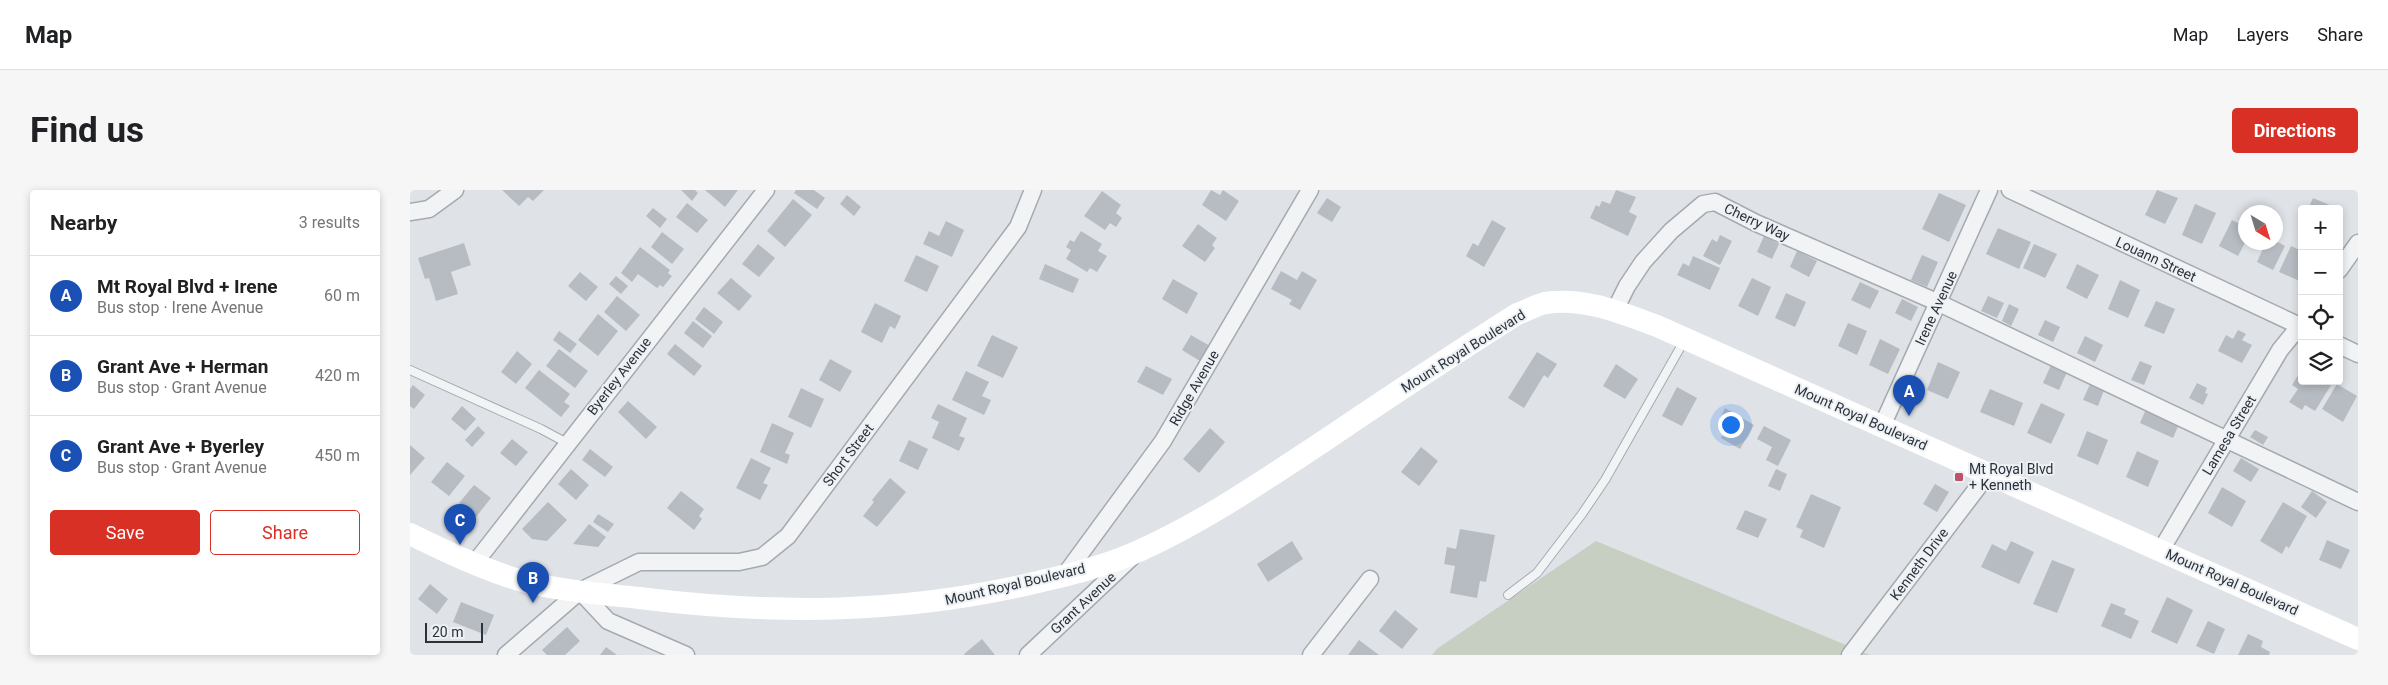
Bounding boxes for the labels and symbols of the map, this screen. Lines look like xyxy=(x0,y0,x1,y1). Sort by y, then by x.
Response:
street label: Cherry Way xyxy=(1722,200,1793,244)
north arrow xyxy=(2238,205,2283,250)
street label: Louann Street xyxy=(2113,233,2199,285)
street label: Irene Avenue xyxy=(1912,268,1960,348)
street label: Mount Royal Boulevard xyxy=(1398,306,1528,396)
street label: Byerley Avenue xyxy=(584,334,654,418)
street label: Ridge Avenue xyxy=(1166,347,1222,429)
pin: A xyxy=(1893,375,1925,416)
street label: Mount Royal Boulevard xyxy=(1792,381,1930,453)
street label: Lamesa Street xyxy=(2199,392,2259,478)
your location xyxy=(1718,412,1744,438)
street label: Short Street xyxy=(819,420,877,489)
place label: Mt Royal Blvd + Kenneth xyxy=(1969,461,2054,493)
marker: Mt Royal Blvd + Kenneth xyxy=(1953,471,1965,483)
pin: C xyxy=(444,504,476,545)
street label: Kenneth Drive xyxy=(1887,525,1951,603)
street label: Mount Royal Boulevard xyxy=(2163,546,2301,618)
street label: Mount Royal Boulevard xyxy=(943,560,1087,608)
pin: B xyxy=(517,562,549,603)
street label: Grant Avenue xyxy=(1047,569,1119,637)
scale bar xyxy=(425,620,482,643)

